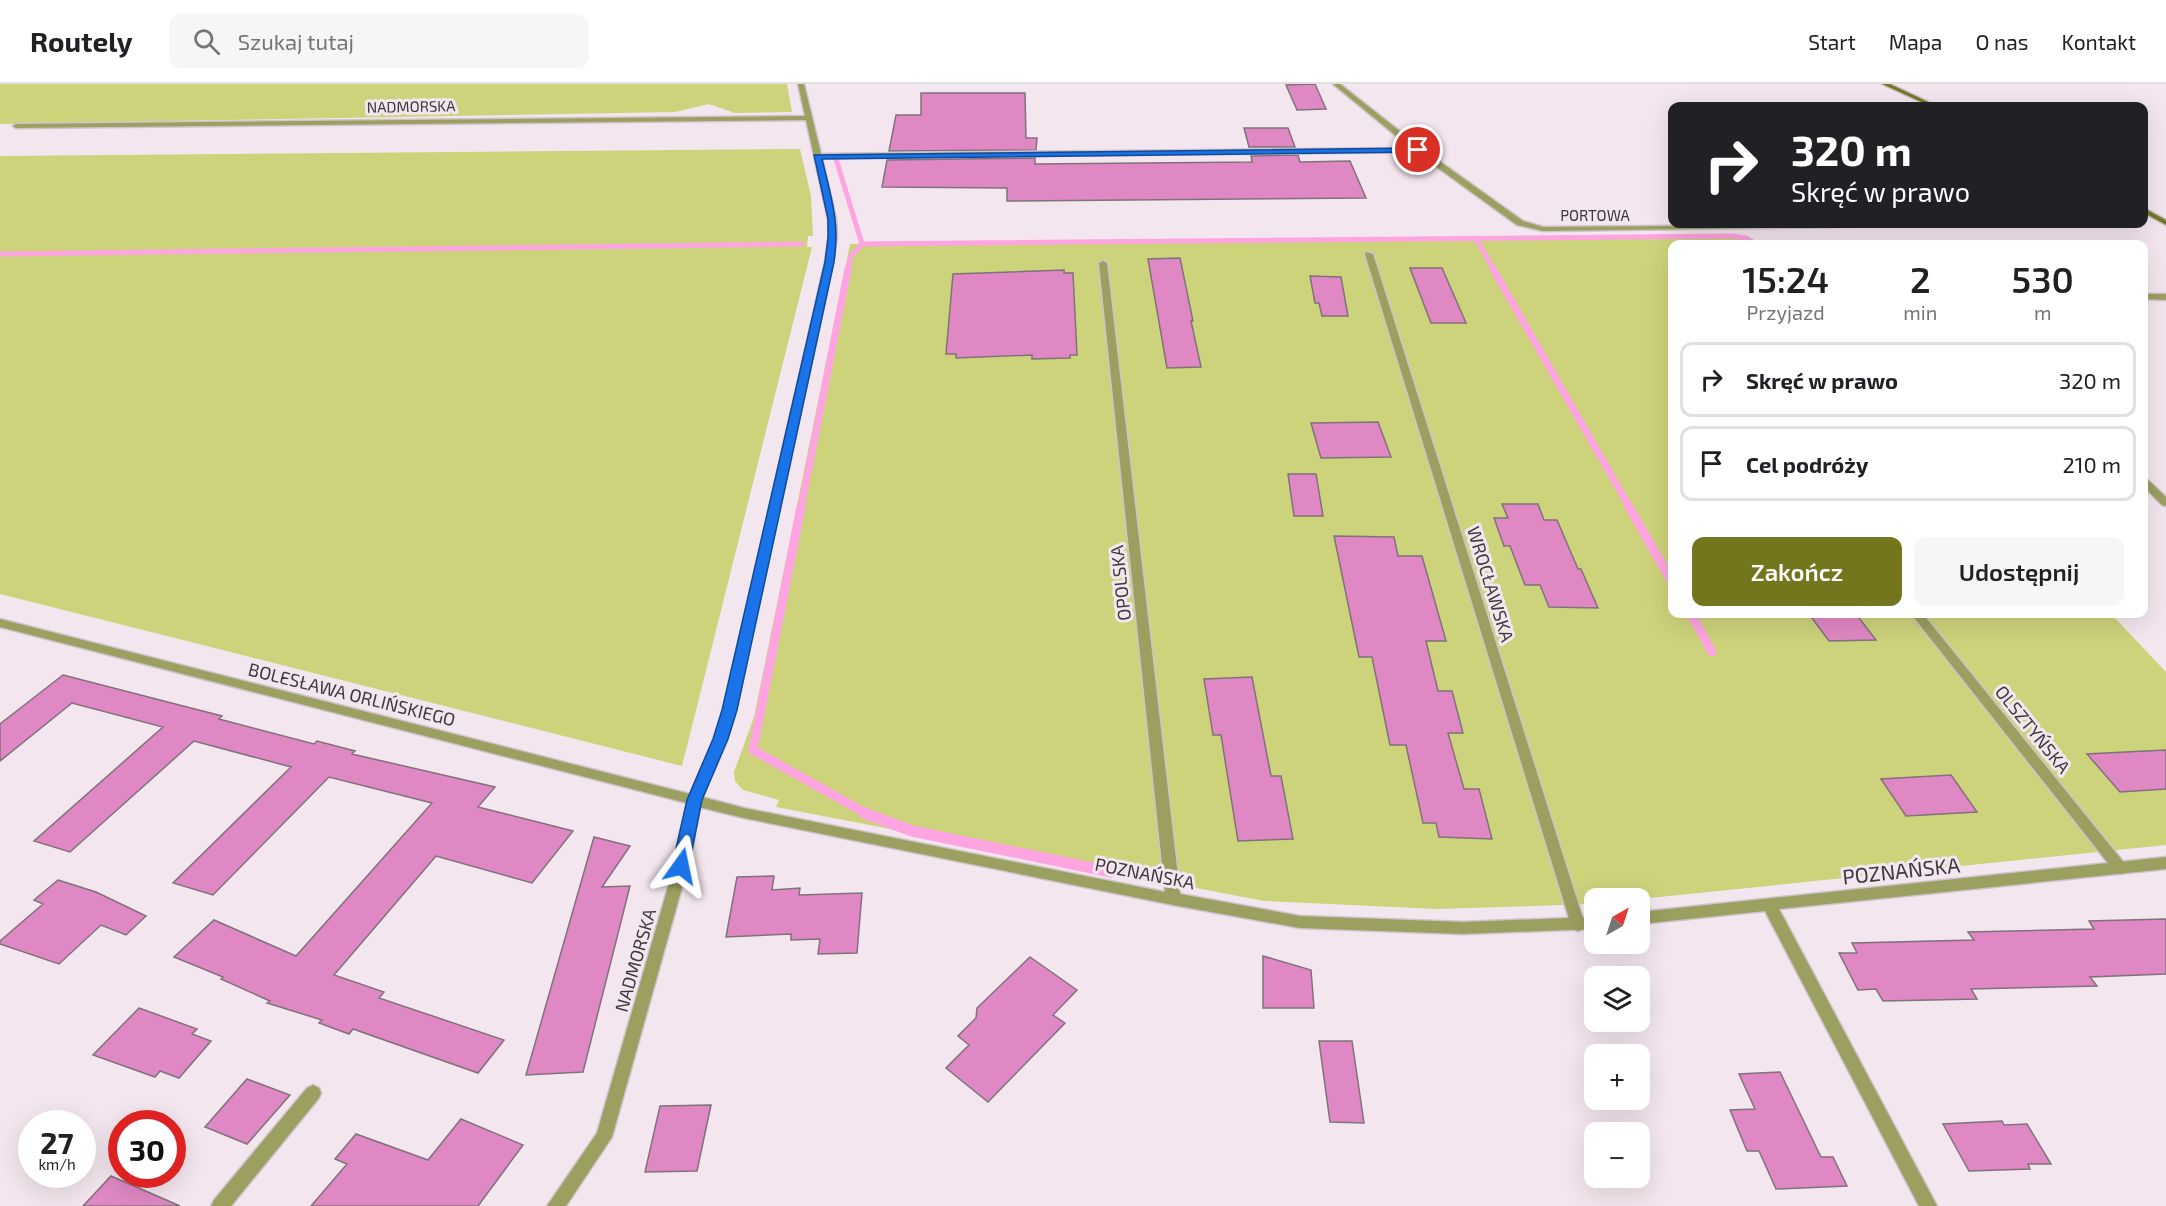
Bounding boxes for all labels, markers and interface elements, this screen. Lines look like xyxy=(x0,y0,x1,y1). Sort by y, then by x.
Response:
search box xyxy=(169,14,589,68)
text: Routely xyxy=(30,24,133,58)
icon: search xyxy=(190,25,223,58)
text: Szukaj tutaj xyxy=(238,28,354,54)
text: Start xyxy=(1808,29,1856,54)
text: Mapa xyxy=(1889,29,1942,54)
text: O nas xyxy=(1975,29,2029,54)
text: Kontakt xyxy=(2062,29,2136,54)
street label: NADMORSKA xyxy=(366,96,456,116)
pin xyxy=(1392,124,1443,175)
text: 320 m xyxy=(1791,124,1912,174)
icon: right xyxy=(1692,126,1770,204)
icon: arrive xyxy=(1401,133,1434,166)
text: Skręć w prawo xyxy=(1791,175,1970,207)
street label: PORTOWA xyxy=(1560,206,1631,224)
text: 15:24 xyxy=(1742,257,1829,300)
text: 2 xyxy=(1910,257,1931,300)
text: 530 xyxy=(2012,257,2074,300)
text: Przyjazd xyxy=(1747,300,1825,324)
text: min xyxy=(1903,300,1937,324)
text: m xyxy=(2034,300,2051,324)
icon: right xyxy=(1695,363,1728,396)
text: Skręć w prawo xyxy=(1746,367,1898,393)
text: 320 m xyxy=(2059,367,2121,393)
icon: arrive xyxy=(1695,447,1728,480)
text: Cel podróży xyxy=(1746,451,1868,477)
text: 210 m xyxy=(2062,451,2121,477)
street label: WROCŁAWSKA xyxy=(1463,524,1519,645)
button: Zakończ xyxy=(1692,537,1902,606)
button: Udostępnij xyxy=(1914,537,2124,606)
street label: OPOLSKA xyxy=(1105,543,1135,622)
street label: BOLESŁAWA ORLIŃSKIEGO xyxy=(246,658,458,730)
street label: OLSZTYŃSKA xyxy=(1991,681,2076,778)
position arrow xyxy=(649,834,713,898)
street label: POZNAŃSKA xyxy=(1841,851,1961,889)
street label: POZNAŃSKA xyxy=(1093,853,1198,894)
north arrow xyxy=(1584,888,1650,954)
map controls xyxy=(1584,888,1650,1188)
street label: NADMORSKA xyxy=(610,905,660,1014)
button: layers xyxy=(1584,966,1650,1032)
button: + xyxy=(1584,1044,1650,1110)
speed limit sign: 30 xyxy=(108,1110,186,1188)
button: − xyxy=(1584,1122,1650,1188)
text: 27 xyxy=(40,1124,74,1160)
text: km/h xyxy=(38,1155,76,1173)

